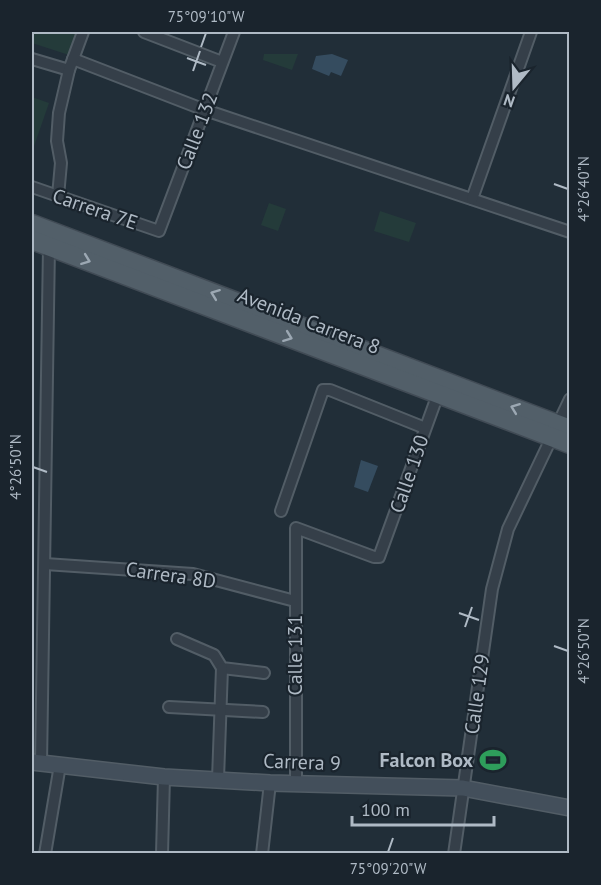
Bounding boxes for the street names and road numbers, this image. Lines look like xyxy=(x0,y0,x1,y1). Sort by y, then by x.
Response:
street label: Calle 132 xyxy=(170,89,224,173)
street label: Carrera 7E xyxy=(49,182,141,236)
street label: Avenida Carrera 8 xyxy=(234,282,384,360)
street label: Calle 130 xyxy=(384,431,434,516)
street label: Carrera 8D xyxy=(124,556,218,594)
street label: Calle 131 xyxy=(282,615,308,695)
street label: Calle 129 xyxy=(458,652,496,736)
street label: Carrera 9 xyxy=(263,748,341,776)

